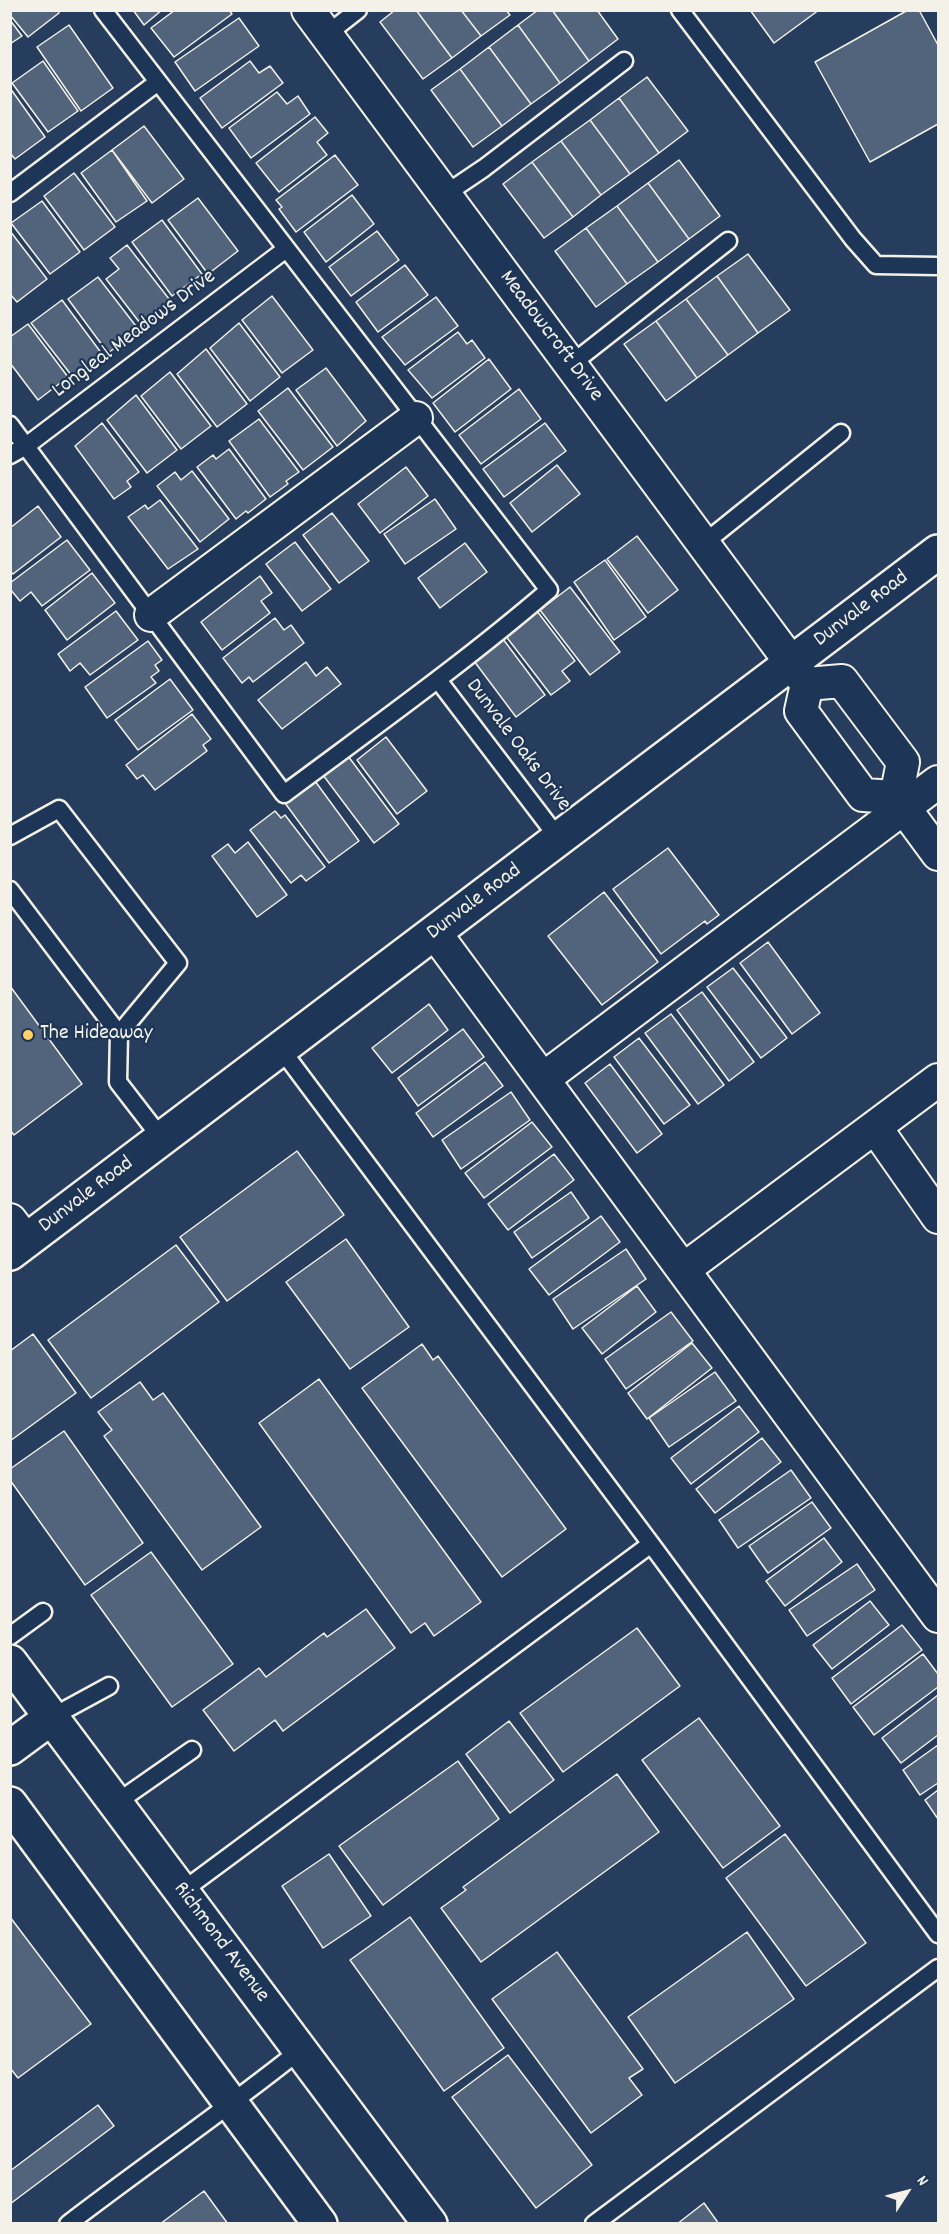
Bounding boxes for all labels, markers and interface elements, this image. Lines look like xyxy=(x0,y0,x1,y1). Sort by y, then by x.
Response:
street label: Longleal Meadows Drive xyxy=(48,265,222,405)
street label: Meadowcroft Drive xyxy=(492,266,608,408)
street label: Dunvale Road xyxy=(809,566,915,654)
street label: Dunvale Oaks Drive xyxy=(459,675,575,817)
street label: Dunvale Road xyxy=(422,859,528,947)
place label: The Hideaway xyxy=(40,1022,153,1048)
marker: The Hideaway xyxy=(21,1028,35,1042)
street label: Dunvale Road xyxy=(34,1152,140,1240)
street label: Richmond Avenue xyxy=(166,1877,274,2009)
north arrow xyxy=(877,2162,937,2222)
text: N xyxy=(910,2171,934,2191)

